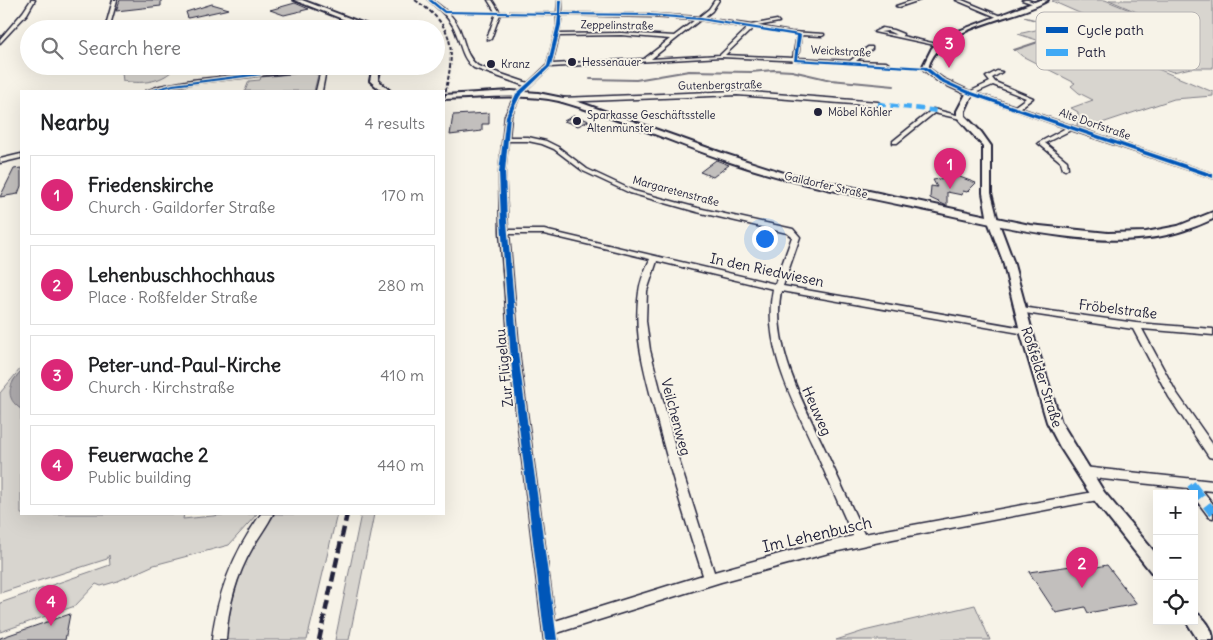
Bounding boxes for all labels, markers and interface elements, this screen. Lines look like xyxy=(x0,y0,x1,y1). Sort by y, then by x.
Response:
legend xyxy=(1036,12,1200,70)
street label: Zeppelinstraße xyxy=(580,17,654,33)
search box xyxy=(20,20,445,75)
text: Cycle path xyxy=(1077,21,1144,39)
pin: 3 xyxy=(933,27,965,68)
icon: search xyxy=(38,34,66,62)
text: Search here xyxy=(78,36,181,60)
street label: Weickstraße xyxy=(810,42,872,60)
text: Path xyxy=(1077,43,1106,61)
place label: Hessenauer xyxy=(582,55,642,69)
marker: Hessenauer xyxy=(566,56,578,68)
place label: Kranz xyxy=(501,57,530,71)
marker: Kranz xyxy=(485,58,497,70)
street label: Gutenbergstraße xyxy=(678,77,762,93)
place label: Möbel Köhler xyxy=(828,105,893,119)
street label: Alte Dorfstraße xyxy=(1057,105,1133,143)
marker: Möbel Köhler xyxy=(812,106,824,118)
place label: Sparkasse Geschäftsstelle Altenmünster xyxy=(587,108,715,135)
text: Nearby xyxy=(40,109,110,136)
text: 4 results xyxy=(364,113,425,133)
marker: Sparkasse Geschäftsstelle Altenmünster xyxy=(571,115,583,127)
pin: 1 xyxy=(934,148,966,189)
street label: Gaildorfer Straße xyxy=(783,169,869,201)
text: Friedenskirche xyxy=(88,173,214,197)
street label: Margaretenstraße xyxy=(631,173,721,209)
text: 1 xyxy=(54,185,60,205)
text: 170 m xyxy=(381,185,424,205)
text: Church · Gaildorfer Straße xyxy=(88,197,275,217)
your location xyxy=(752,226,778,252)
street label: In den Riedwiesen xyxy=(708,249,826,291)
text: Lehenbuschhochhaus xyxy=(88,263,275,287)
text: 2 xyxy=(53,275,61,295)
text: 280 m xyxy=(378,275,424,295)
text: Place · Roßfelder Straße xyxy=(88,287,258,307)
street label: Fröbelstraße xyxy=(1078,295,1158,323)
street label: Roßfelder Straße xyxy=(1017,324,1067,430)
street label: Zur Flügelau xyxy=(491,328,517,408)
text: Peter-und-Paul-Kirche xyxy=(88,353,281,377)
text: 3 xyxy=(52,365,62,385)
text: 410 m xyxy=(380,365,424,385)
street label: Veilchenweg xyxy=(657,376,695,458)
text: Church · Kirchstraße xyxy=(88,377,235,397)
street label: Heuweg xyxy=(798,384,836,438)
text: Feuerwache 2 xyxy=(88,443,208,467)
text: 4 xyxy=(52,455,62,475)
text: 440 m xyxy=(377,455,424,475)
text: Public building xyxy=(88,467,191,487)
map controls xyxy=(1153,490,1198,625)
button: + xyxy=(1153,490,1198,535)
street label: Im Lehenbusch xyxy=(760,512,874,556)
button: − xyxy=(1153,535,1198,580)
pin: 2 xyxy=(1066,547,1098,588)
button: locate xyxy=(1153,580,1198,625)
pin: 4 xyxy=(35,585,67,626)

